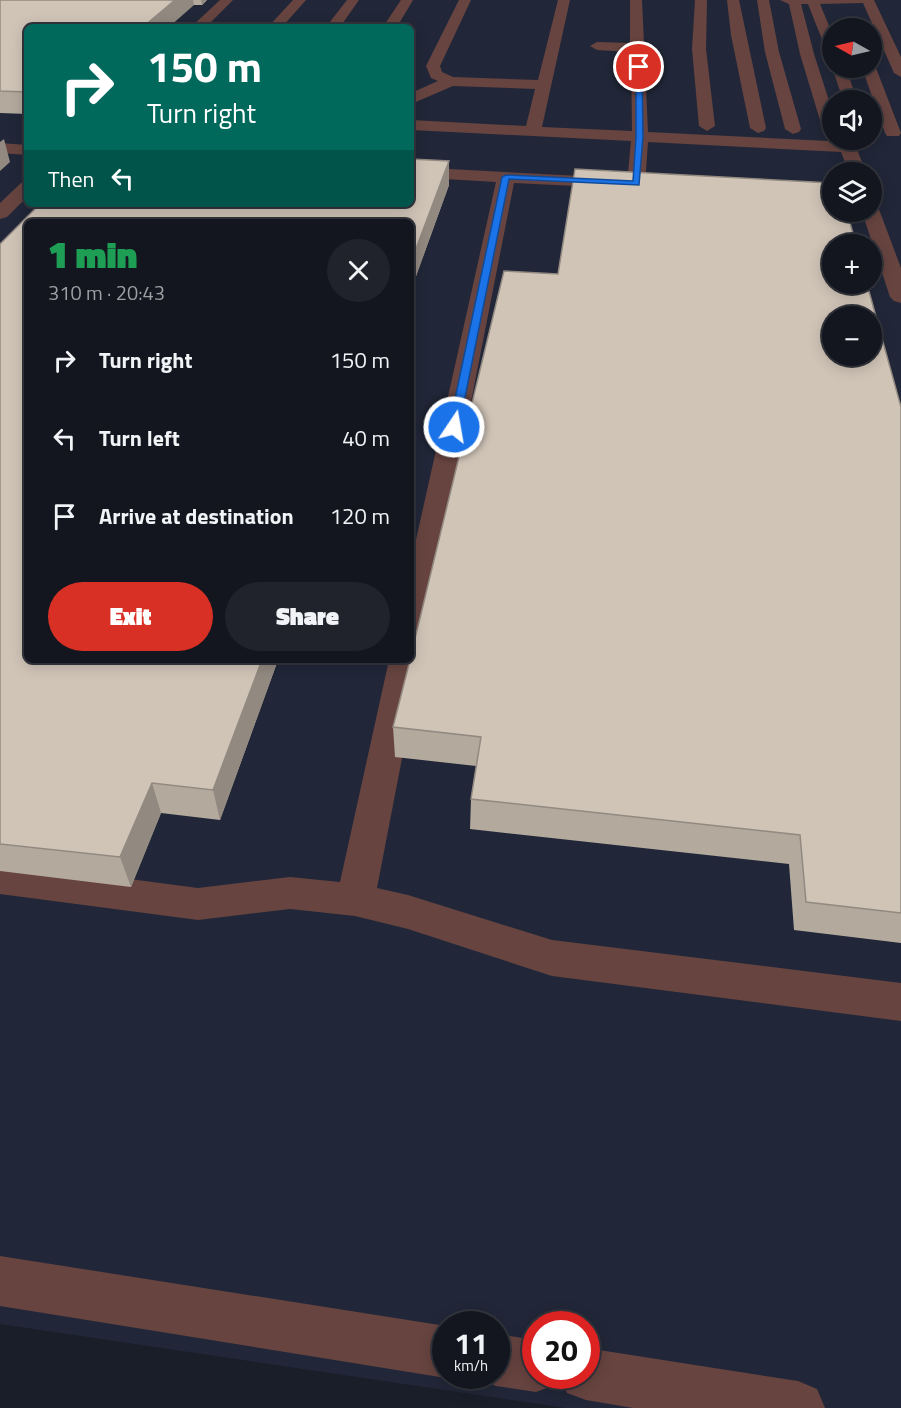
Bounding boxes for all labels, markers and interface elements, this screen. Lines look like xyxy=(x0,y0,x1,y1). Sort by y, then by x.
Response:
north arrow xyxy=(822,18,882,78)
map controls xyxy=(822,18,882,366)
text: 150 m xyxy=(147,34,262,98)
pin xyxy=(613,41,664,92)
icon: right xyxy=(48,48,126,126)
icon: arrive xyxy=(622,50,655,83)
button: sound xyxy=(822,90,882,150)
text: Turn right xyxy=(147,92,256,133)
text: Then xyxy=(48,162,94,196)
icon: left xyxy=(106,162,139,195)
button: layers xyxy=(822,162,882,222)
text: 1 min xyxy=(48,227,137,282)
button: + xyxy=(822,234,882,294)
button: close xyxy=(327,239,390,302)
text: 310 m · 20:43 xyxy=(48,277,165,308)
button: − xyxy=(822,306,882,366)
text: Turn right xyxy=(99,343,193,377)
text: 150 m xyxy=(330,343,390,377)
icon: right xyxy=(48,344,81,377)
position arrow xyxy=(422,395,486,459)
text: Turn left xyxy=(99,421,180,455)
text: 40 m xyxy=(342,421,390,455)
icon: left xyxy=(48,422,81,455)
text: Arrive at destination xyxy=(99,499,294,533)
text: 120 m xyxy=(330,499,390,533)
icon: arrive xyxy=(48,500,81,533)
button: Exit xyxy=(48,582,213,651)
button: Share xyxy=(225,582,390,651)
speed limit sign: 20 xyxy=(522,1311,600,1389)
text: 11 xyxy=(454,1320,488,1366)
text: km/h xyxy=(454,1354,488,1377)

